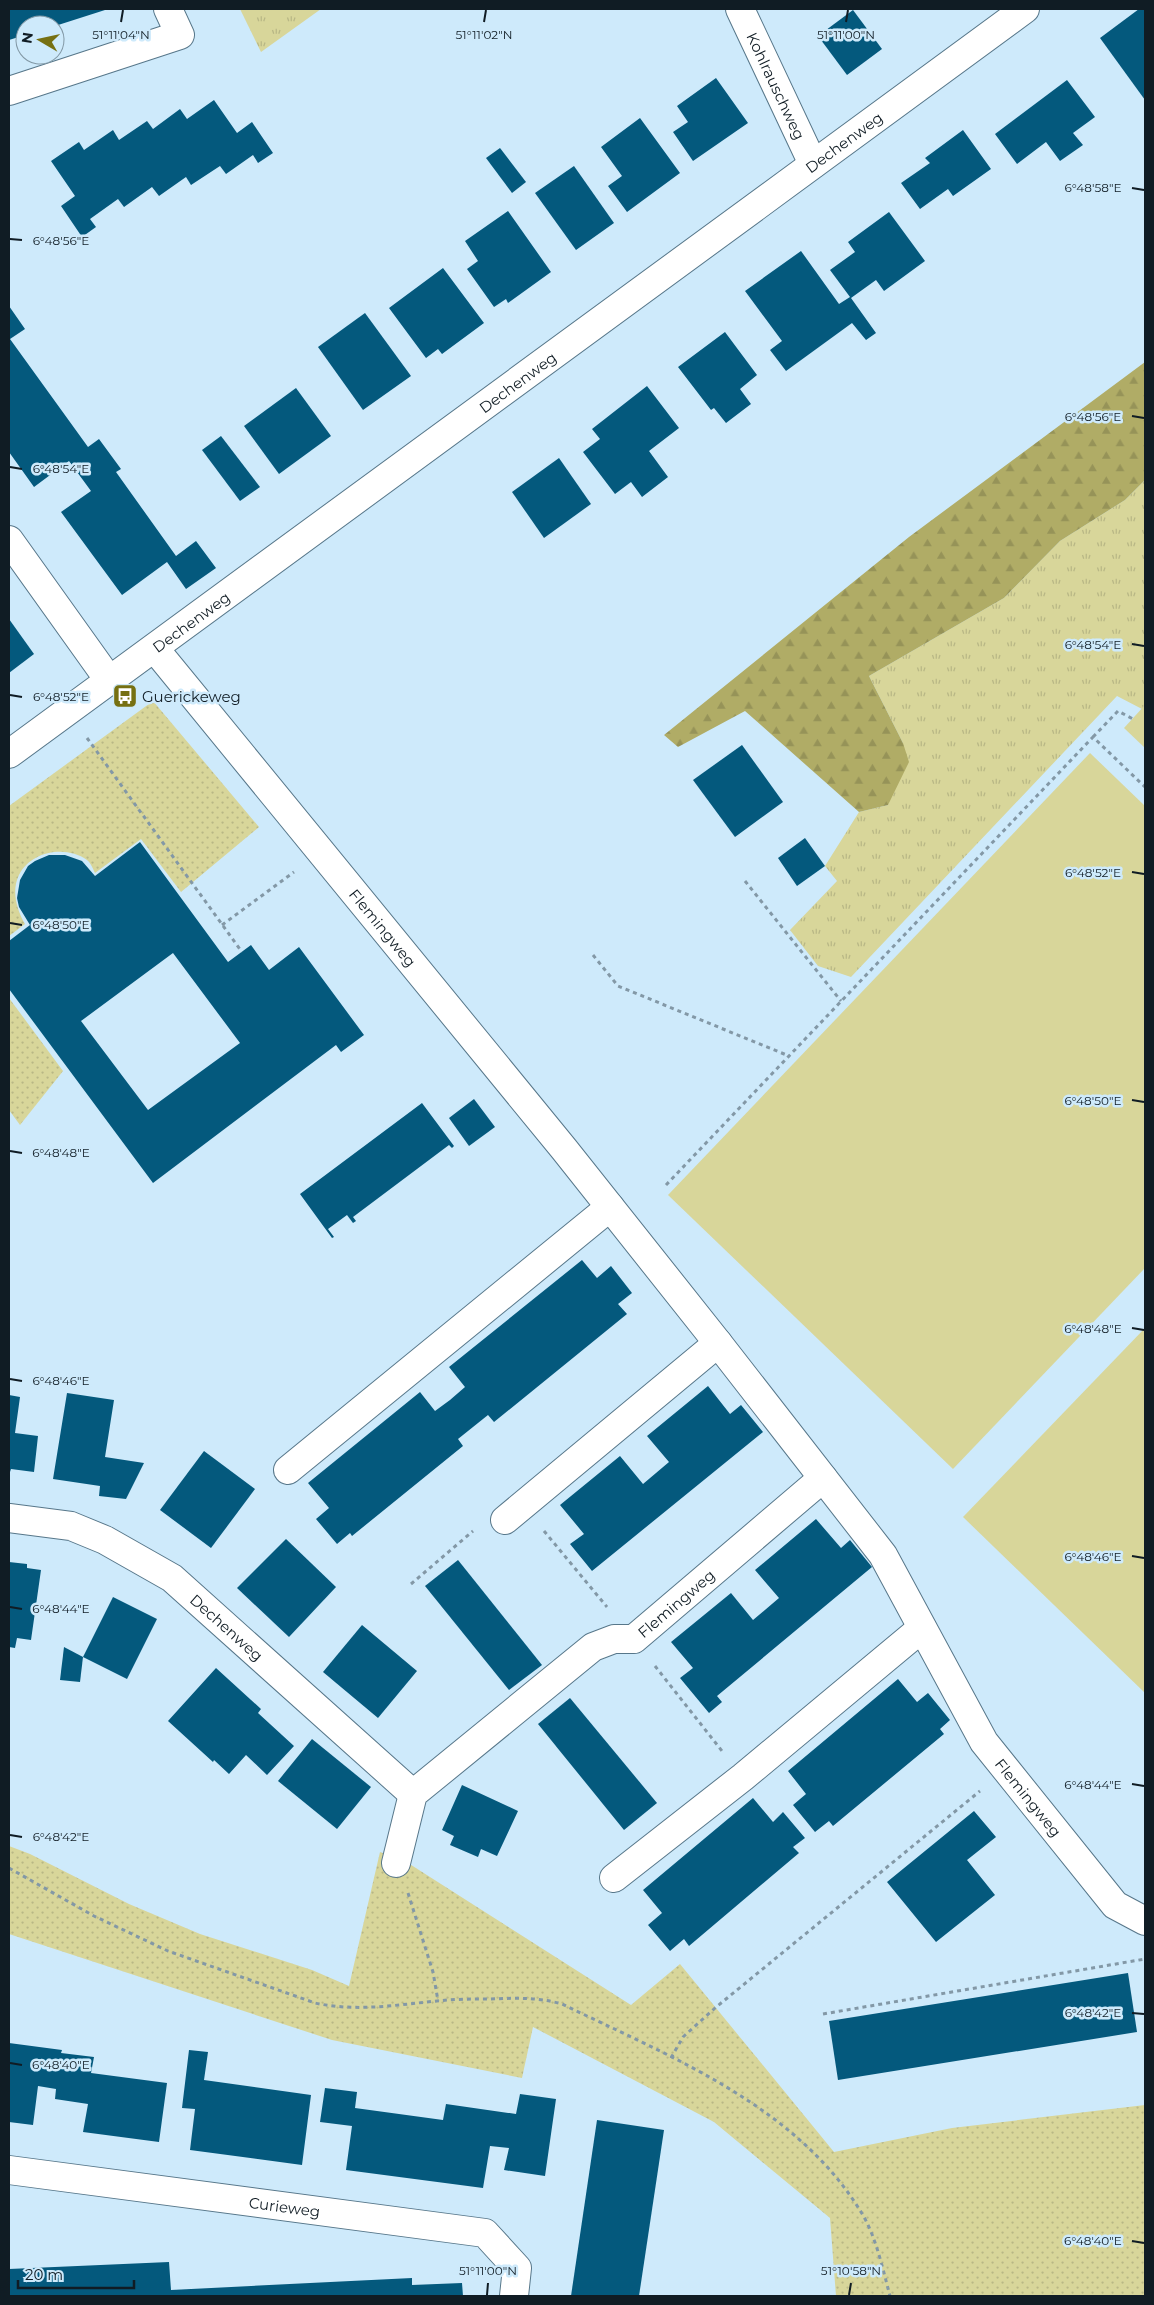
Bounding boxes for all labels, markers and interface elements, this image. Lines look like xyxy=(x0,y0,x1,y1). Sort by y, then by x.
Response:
north arrow xyxy=(15,15,65,65)
text: 51°11'04"N xyxy=(92,27,150,42)
text: 51°11'02"N xyxy=(456,27,512,42)
text: 51°11'00"N xyxy=(817,27,875,42)
street label: Kohlrauschweg xyxy=(743,29,810,143)
text: N xyxy=(17,31,37,45)
street label: Dechenweg xyxy=(801,107,886,177)
text: 6°48'58"E xyxy=(1065,180,1121,195)
text: 6°48'56"E xyxy=(33,233,89,248)
street label: Dechenweg xyxy=(475,347,560,417)
text: 6°48'56"E xyxy=(1065,409,1121,424)
text: 6°48'54"E xyxy=(33,461,89,476)
street label: Dechenweg xyxy=(148,587,233,656)
text: 6°48'54"E xyxy=(1065,637,1121,652)
bus stop icon: Guerickeweg xyxy=(112,683,138,709)
place label: Guerickeweg xyxy=(142,687,241,706)
text: 6°48'52"E xyxy=(33,689,89,704)
text: 6°48'52"E xyxy=(1065,865,1121,880)
street label: Flemingweg xyxy=(345,885,420,971)
text: 6°48'50"E xyxy=(32,917,90,932)
text: 6°48'50"E xyxy=(1064,1093,1122,1108)
text: 6°48'48"E xyxy=(32,1145,90,1160)
text: 6°48'48"E xyxy=(1064,1321,1122,1336)
text: 6°48'46"E xyxy=(33,1373,89,1388)
text: 6°48'46"E xyxy=(1065,1549,1121,1564)
street label: Flemingweg xyxy=(633,1565,718,1641)
street label: Dechenweg xyxy=(187,1590,267,1665)
text: 6°48'44"E xyxy=(32,1601,90,1616)
street label: Flemingweg xyxy=(991,1754,1066,1841)
text: 6°48'44"E xyxy=(1064,1777,1122,1792)
text: 6°48'42"E xyxy=(33,1829,89,1844)
text: 6°48'42"E xyxy=(1065,2005,1121,2020)
text: 6°48'40"E xyxy=(32,2057,90,2072)
street label: Curieweg xyxy=(248,2192,321,2221)
text: 6°48'40"E xyxy=(1064,2233,1122,2248)
scale bar xyxy=(18,2258,134,2290)
text: 51°11'00"N xyxy=(459,2263,517,2278)
text: 51°10'58"N xyxy=(821,2263,881,2278)
text: 20 m xyxy=(25,2265,63,2284)

